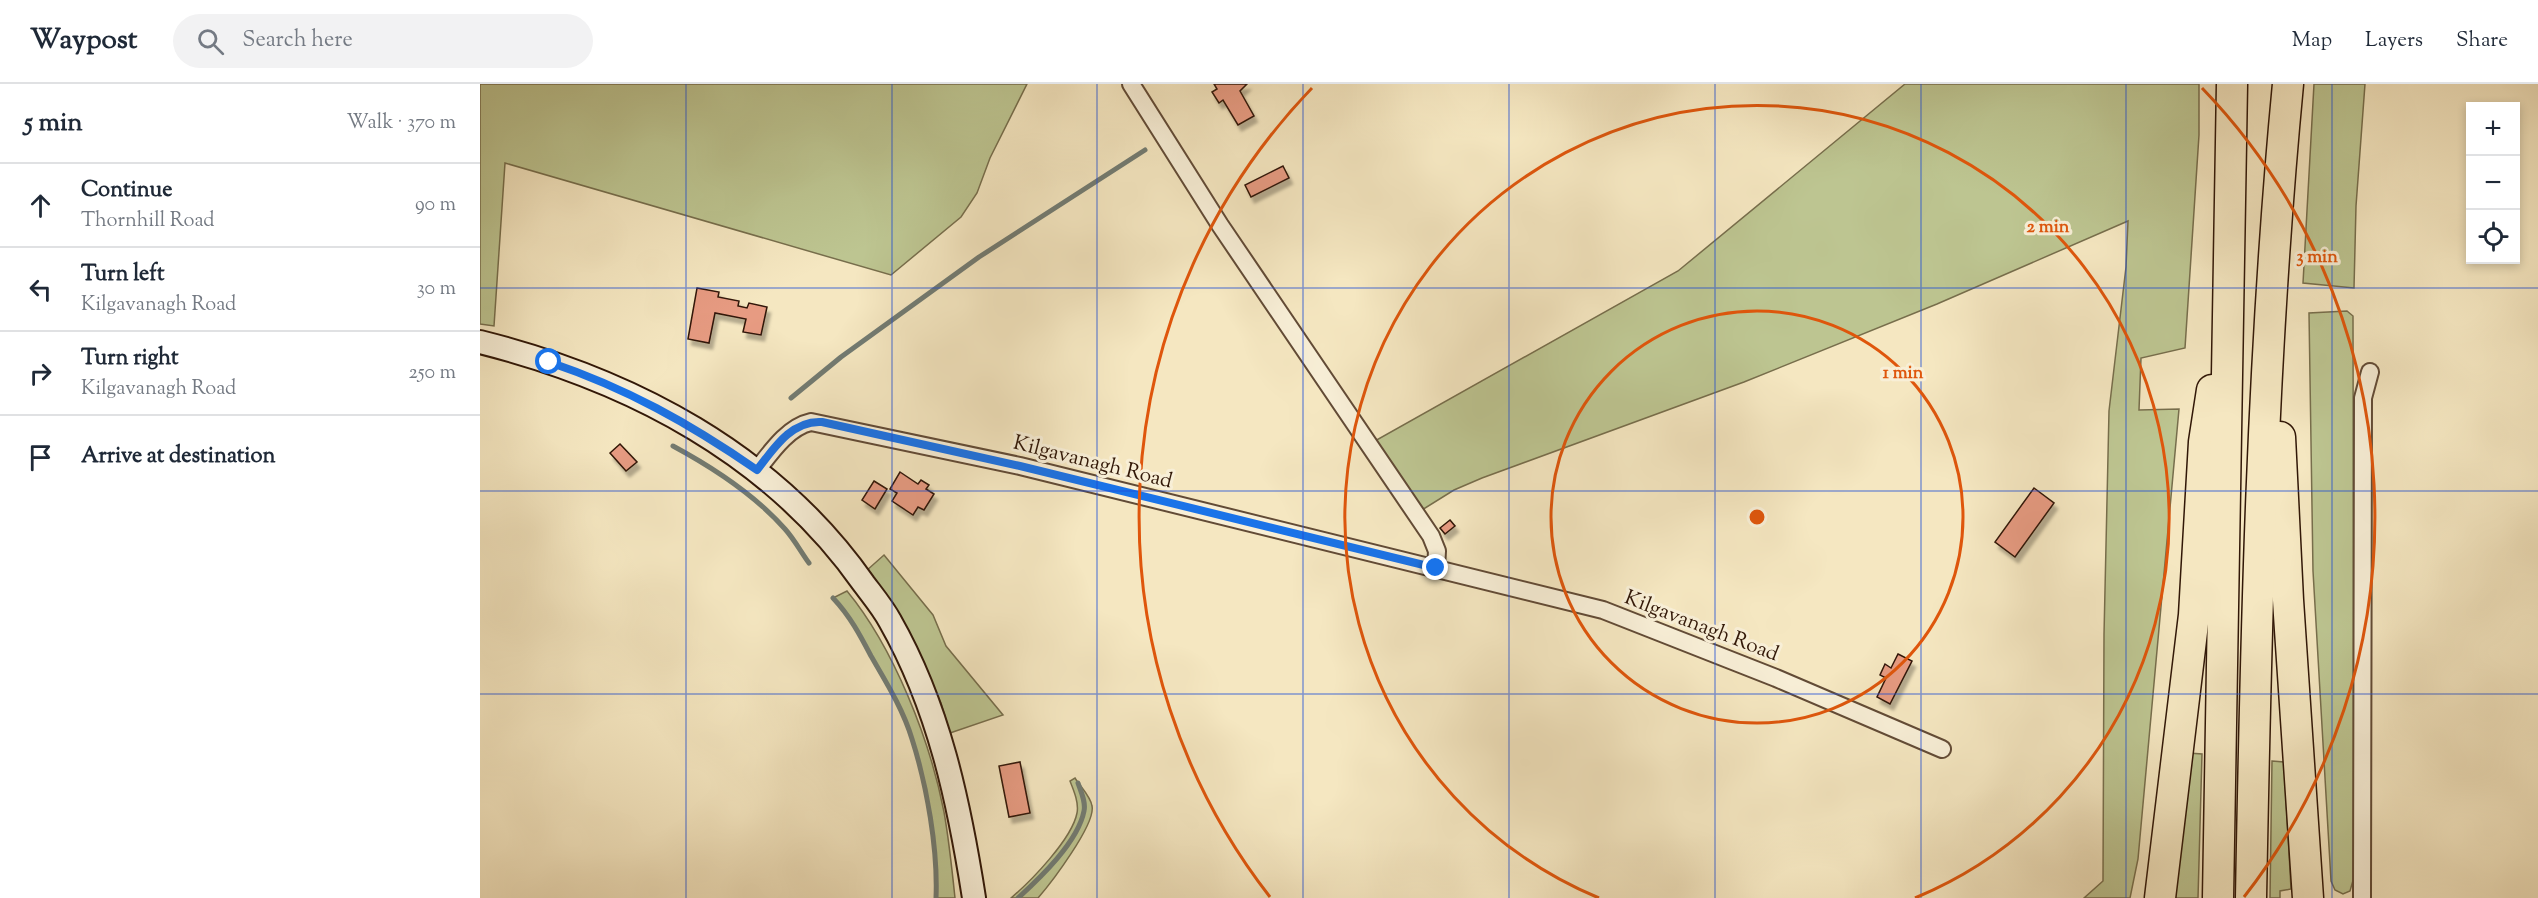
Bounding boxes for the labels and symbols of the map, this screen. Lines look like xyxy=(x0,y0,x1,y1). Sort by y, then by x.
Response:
text: 2 min xyxy=(2027,215,2070,241)
text: 3 min xyxy=(2296,245,2338,271)
route start xyxy=(535,348,561,374)
text: 1 min xyxy=(1883,361,1924,387)
street label: Kilgavanagh Road xyxy=(1010,429,1175,497)
centre of rings xyxy=(1747,507,1767,527)
route end xyxy=(1422,554,1448,580)
street label: Kilgavanagh Road xyxy=(1620,584,1783,670)

